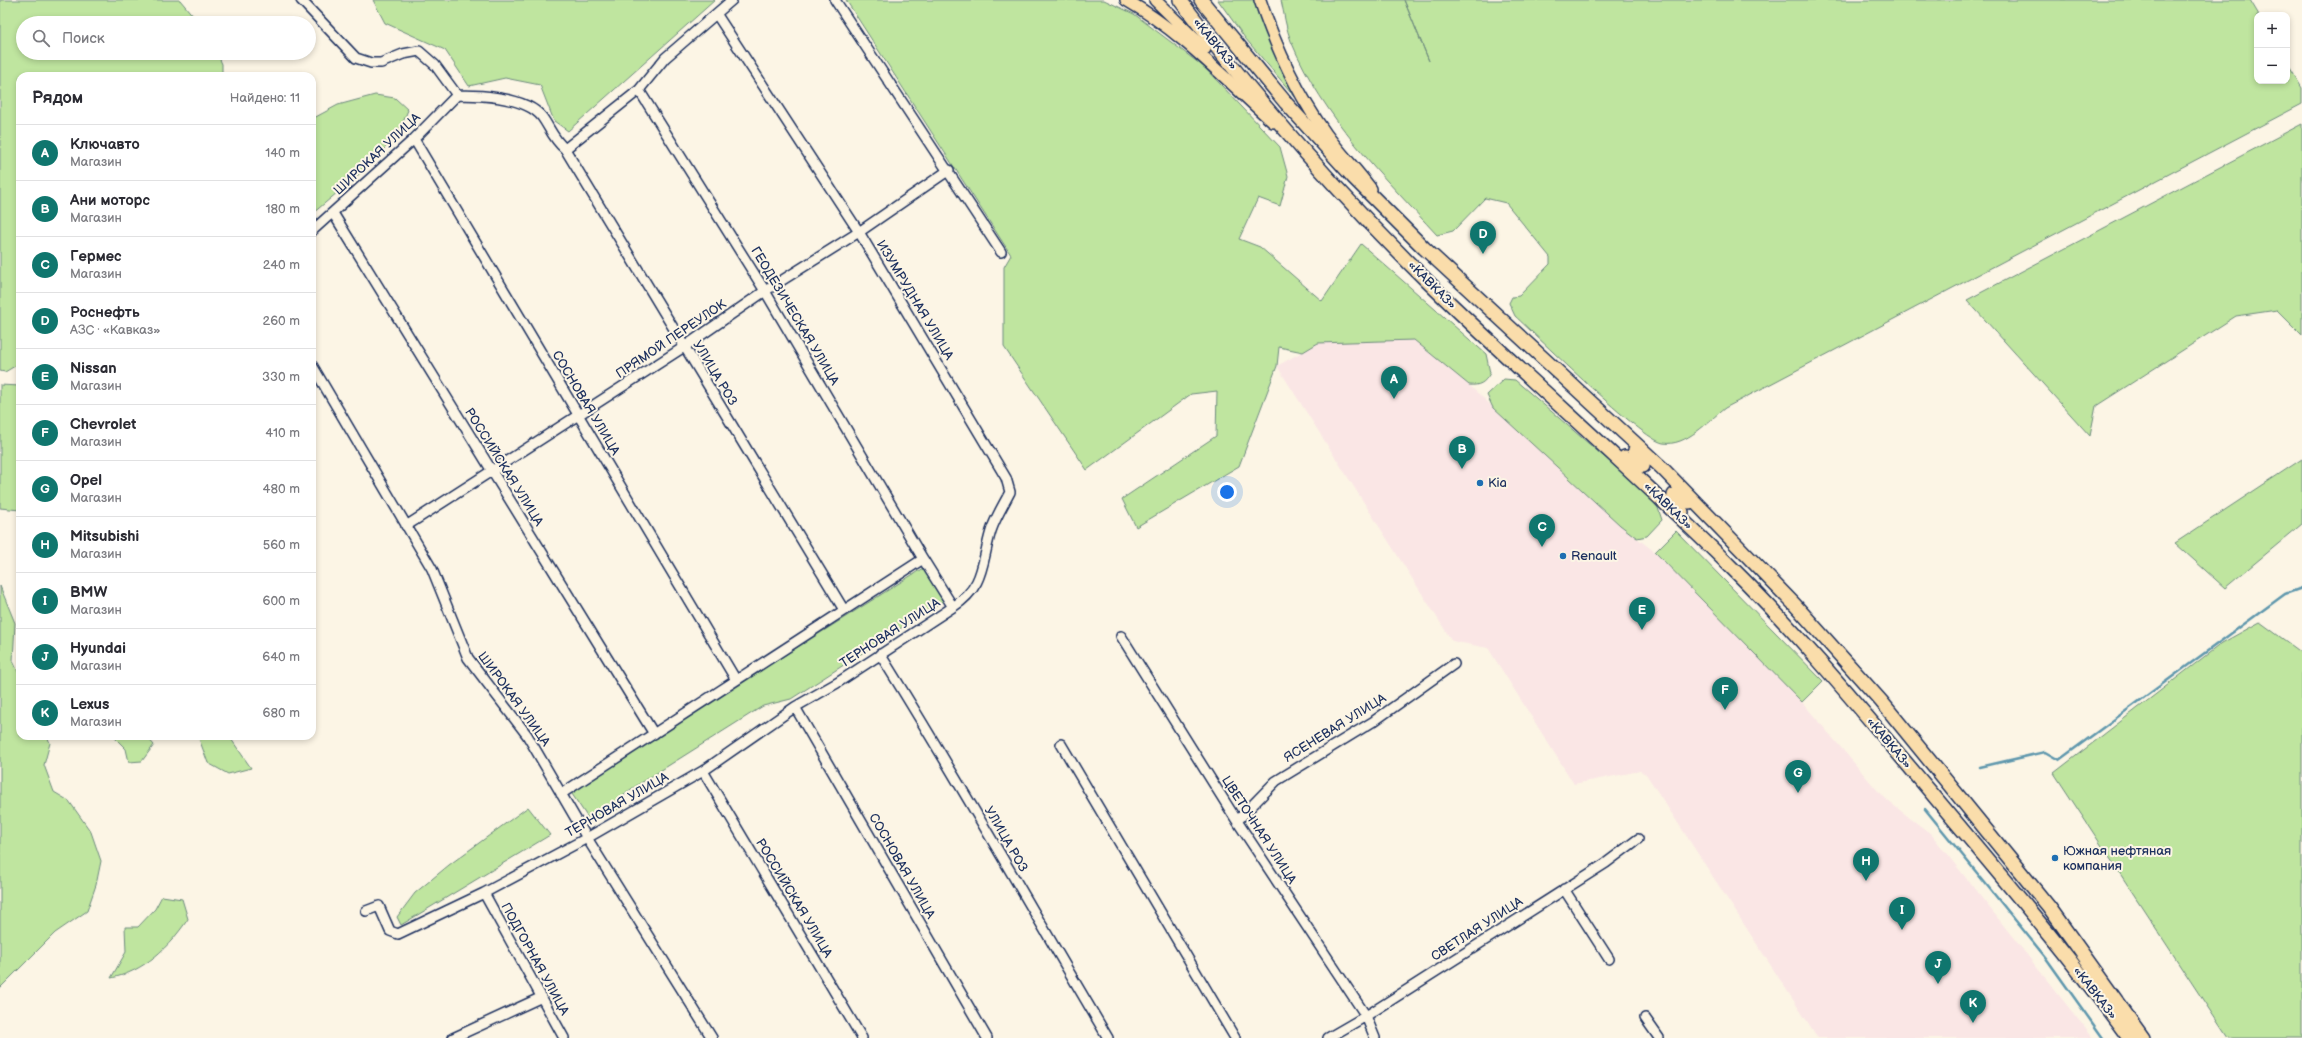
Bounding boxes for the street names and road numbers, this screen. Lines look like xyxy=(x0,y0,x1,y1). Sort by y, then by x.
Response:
street label: «КАВКАЗ» xyxy=(1189,15,1241,73)
street label: ШИРОКАЯ УЛИЦА xyxy=(330,110,424,198)
street label: ИЗУМРУДНАЯ УЛИЦА xyxy=(873,237,957,363)
street label: ГЕОДЕЗИЧЕСКАЯ УЛИЦА xyxy=(747,244,843,388)
street label: «КАВКАЗ» xyxy=(1404,257,1460,313)
street label: ПРЯМОЙ ПЕРЕУЛОК xyxy=(613,296,730,382)
street label: УЛИЦА РОЗ xyxy=(689,338,741,409)
street label: СОСНОВАЯ УЛИЦА xyxy=(549,348,624,458)
street label: РОССИЙСКАЯ УЛИЦА xyxy=(461,405,547,529)
street label: «КАВКАЗ» xyxy=(1640,479,1696,533)
street label: ТЕРНОВАЯ УЛИЦА xyxy=(837,595,943,671)
street label: ШИРОКАЯ УЛИЦА xyxy=(474,649,554,749)
street label: ЯСЕНЕВАЯ УЛИЦА xyxy=(1281,690,1389,766)
street label: «КАВКАЗ» xyxy=(1863,714,1915,772)
street label: ТЕРНОВАЯ УЛИЦА xyxy=(563,769,671,841)
street label: ЦВЕТОЧНАЯ УЛИЦА xyxy=(1218,773,1300,887)
street label: УЛИЦА РОЗ xyxy=(981,803,1031,875)
street label: СОСНОВАЯ УЛИЦА xyxy=(865,811,939,922)
street label: РОССИЙСКАЯ УЛИЦА xyxy=(752,835,836,961)
street label: СВЕТЛАЯ УЛИЦА xyxy=(1428,893,1526,965)
street label: ПОДГОРНАЯ УЛИЦА xyxy=(497,900,573,1018)
street label: «КАВКАЗ» xyxy=(2069,963,2121,1023)

